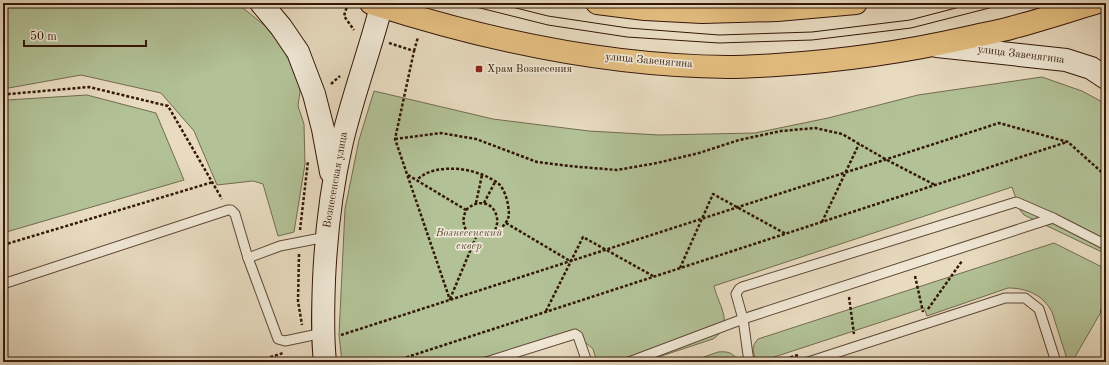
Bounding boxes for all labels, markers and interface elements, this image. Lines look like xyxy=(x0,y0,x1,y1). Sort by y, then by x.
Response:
scale bar xyxy=(24,22,146,48)
text: 50 m xyxy=(30,30,57,43)
street label: улица Завенягина xyxy=(977,44,1066,66)
street label: улица Завенягина xyxy=(605,52,694,70)
marker: Храм Вознесения xyxy=(474,64,484,74)
place label: Храм Вознесения xyxy=(487,64,573,75)
street label: Вознесенская улица xyxy=(322,130,350,229)
park label: Вознесенский cквер xyxy=(435,228,503,252)

